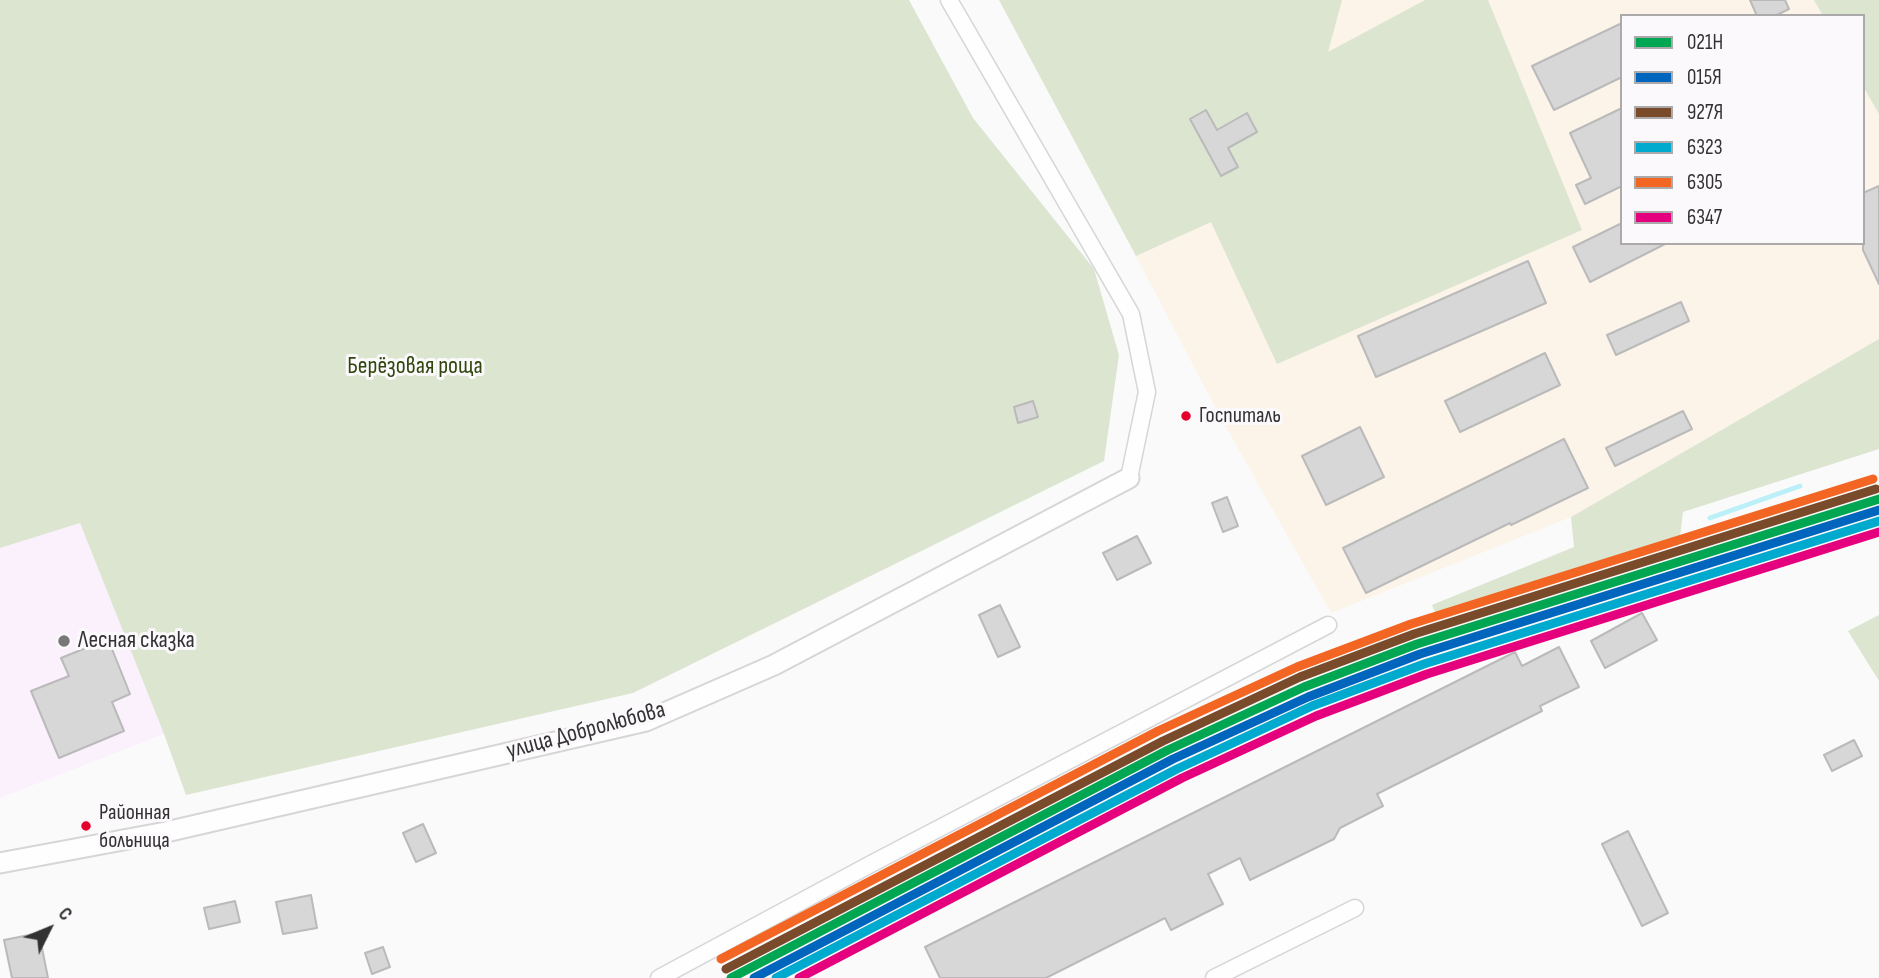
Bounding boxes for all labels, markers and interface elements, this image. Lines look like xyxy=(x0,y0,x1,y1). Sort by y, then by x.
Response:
legend xyxy=(1620,14,1865,245)
text: 021Н xyxy=(1687,30,1723,55)
text: 015Я xyxy=(1687,65,1722,90)
text: 927Я xyxy=(1687,100,1723,125)
text: 6323 xyxy=(1687,135,1723,160)
text: 6305 xyxy=(1687,170,1723,195)
text: 6347 xyxy=(1687,205,1722,230)
park label: Берёзовая роща xyxy=(347,353,483,381)
place label: Госпиталь xyxy=(1199,403,1281,429)
marker: Госпиталь xyxy=(1179,409,1193,423)
place label: Лесная сказка xyxy=(78,627,195,655)
marker: Лесная сказка xyxy=(56,633,72,649)
street label: улица Добролюбова xyxy=(503,696,669,766)
place label: Районная больница xyxy=(99,800,170,852)
marker: Районная больница xyxy=(79,819,93,833)
north arrow xyxy=(14,894,84,964)
text: С xyxy=(53,903,76,926)

